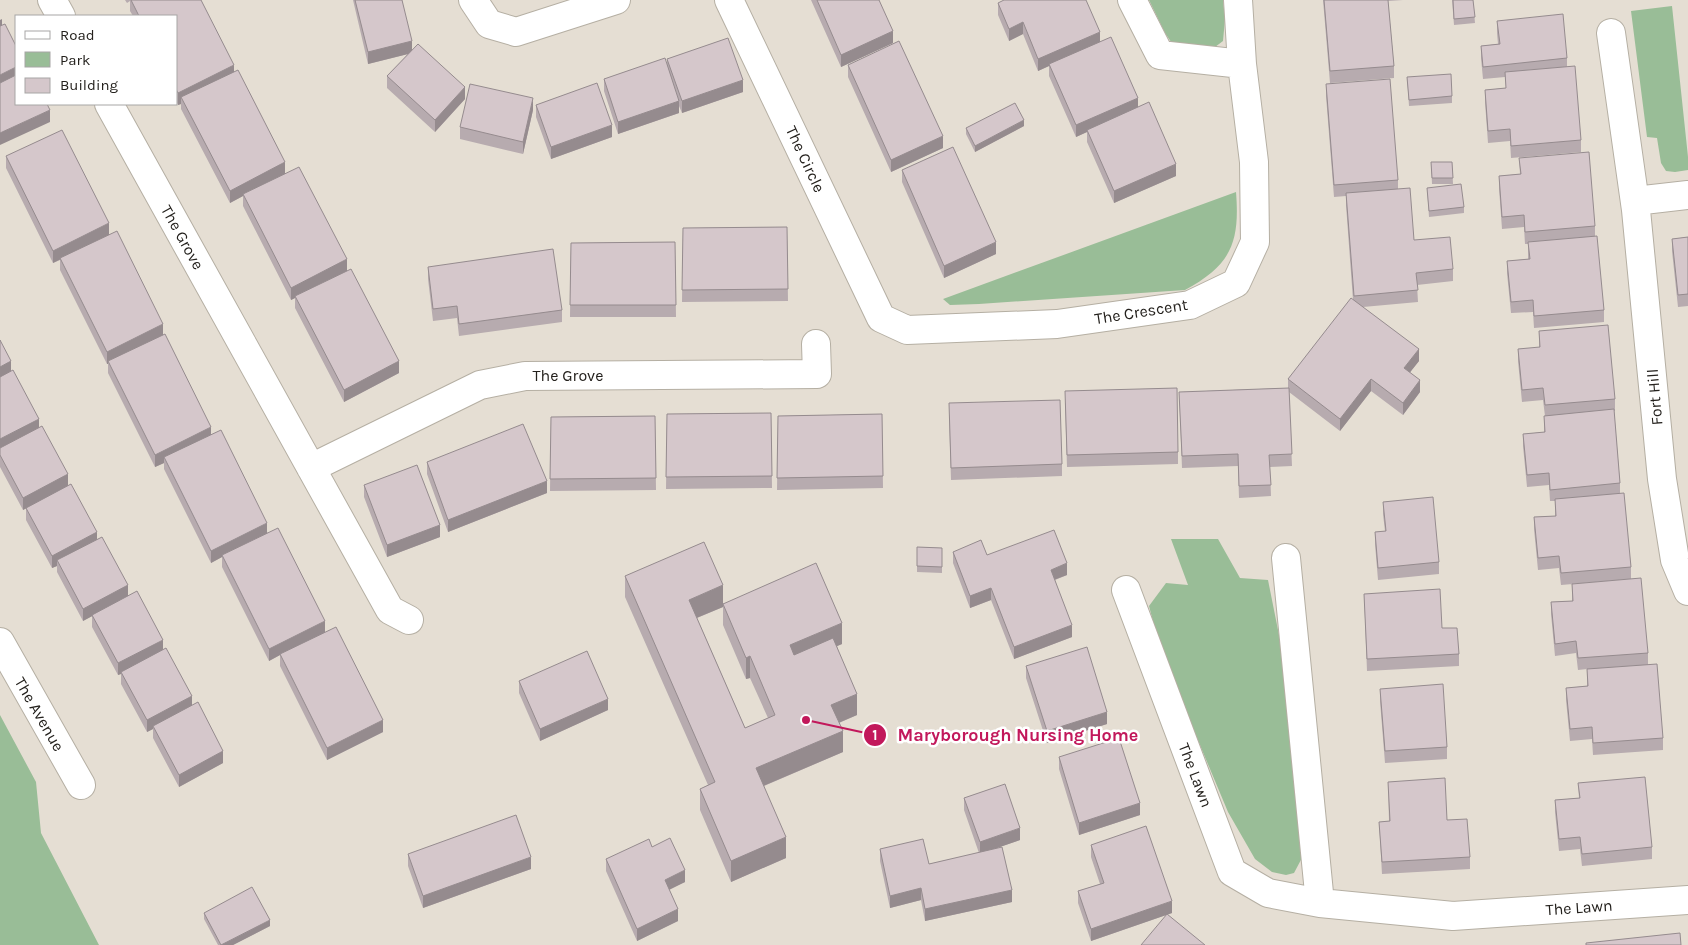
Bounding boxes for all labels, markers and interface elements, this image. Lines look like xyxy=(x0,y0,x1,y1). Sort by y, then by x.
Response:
legend xyxy=(15,15,178,105)
text: Road xyxy=(60,26,95,44)
text: Park xyxy=(60,51,90,69)
text: Building xyxy=(60,76,118,94)
street label: The Circle xyxy=(782,123,829,195)
street label: The Grove xyxy=(157,202,208,273)
street label: The Crescent xyxy=(1093,295,1189,328)
street label: The Grove xyxy=(533,366,603,385)
street label: Fort Hill xyxy=(1643,368,1666,426)
street label: The Avenue xyxy=(11,674,68,755)
callout: Maryborough Nursing Home xyxy=(862,718,1148,751)
text: Maryborough Nursing Home xyxy=(898,724,1138,746)
text: 1 xyxy=(872,726,878,744)
street label: The Lawn xyxy=(1175,740,1216,810)
street label: The Lawn xyxy=(1545,896,1613,919)

